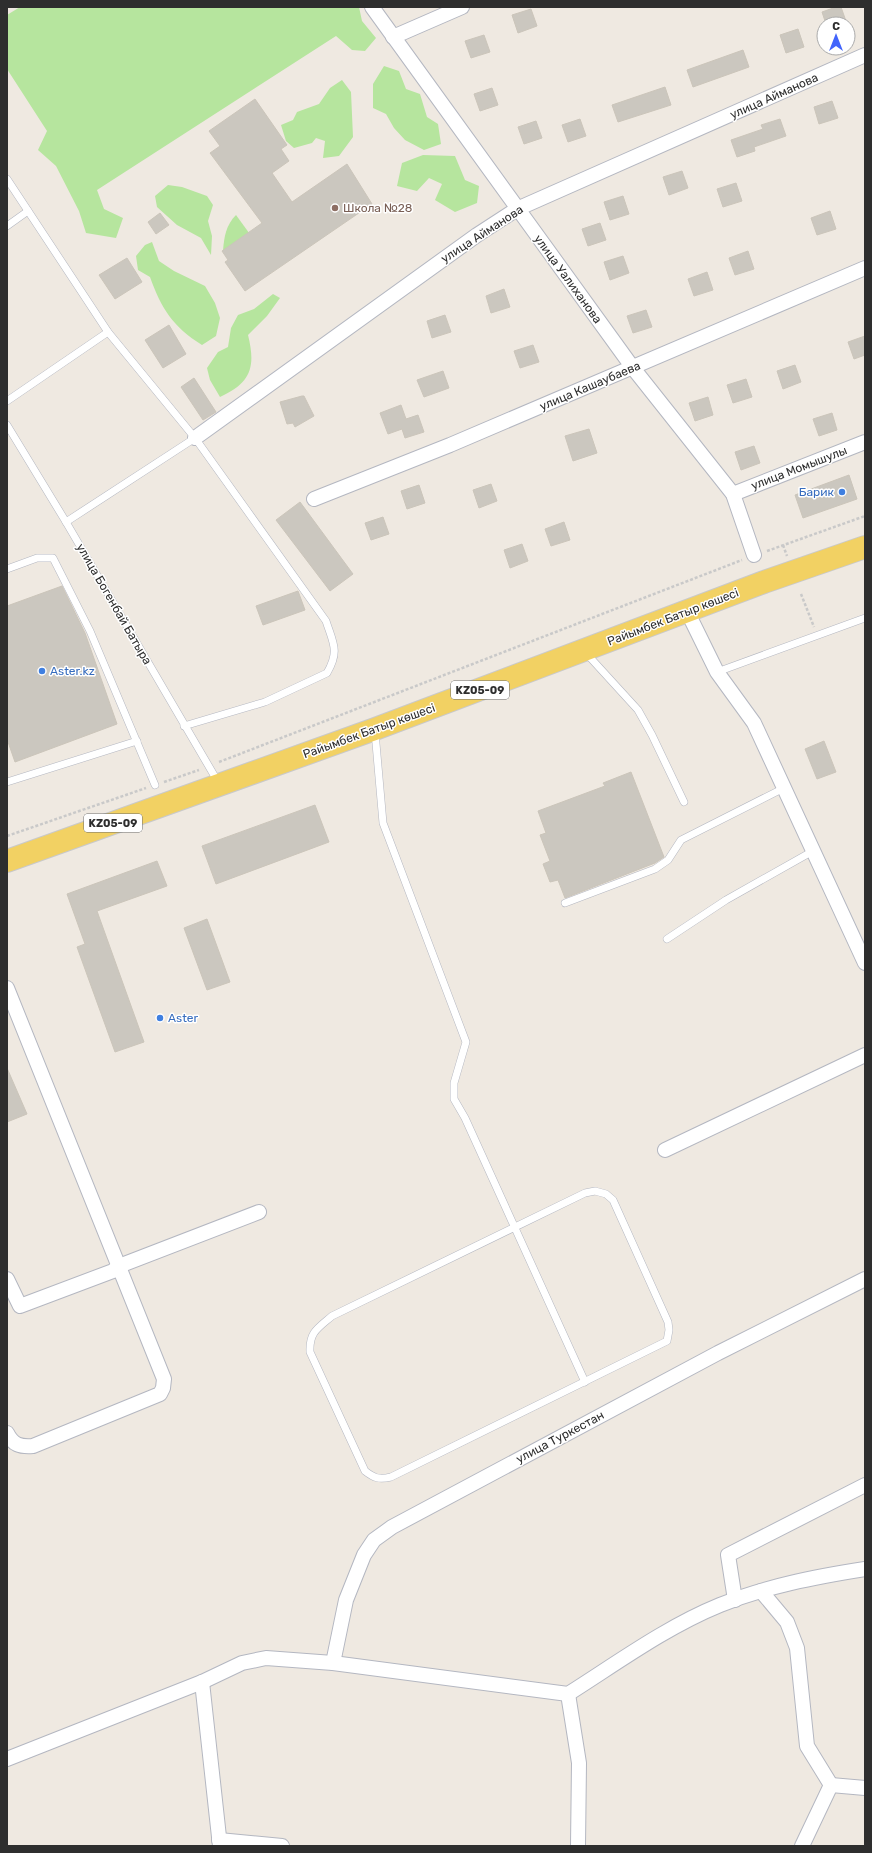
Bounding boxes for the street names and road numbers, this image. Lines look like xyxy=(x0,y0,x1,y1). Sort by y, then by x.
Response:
street label: улица Айманова xyxy=(728,70,820,122)
street label: улица Айманова xyxy=(438,202,526,266)
street label: улица Уалиханова xyxy=(531,232,605,326)
street label: улица Кашаубаева xyxy=(538,358,642,414)
street label: улица Момышулы xyxy=(749,443,849,493)
street label: улица Богенбай Батыра xyxy=(74,541,154,667)
street label: Райымбек Батыр көшесі xyxy=(605,585,741,649)
road number: KZ05-09 xyxy=(451,681,509,699)
street label: Райымбек Батыр көшесі xyxy=(301,701,437,761)
road number: KZ05-09 xyxy=(84,814,142,832)
street label: улица Туркестан xyxy=(514,1408,606,1466)

